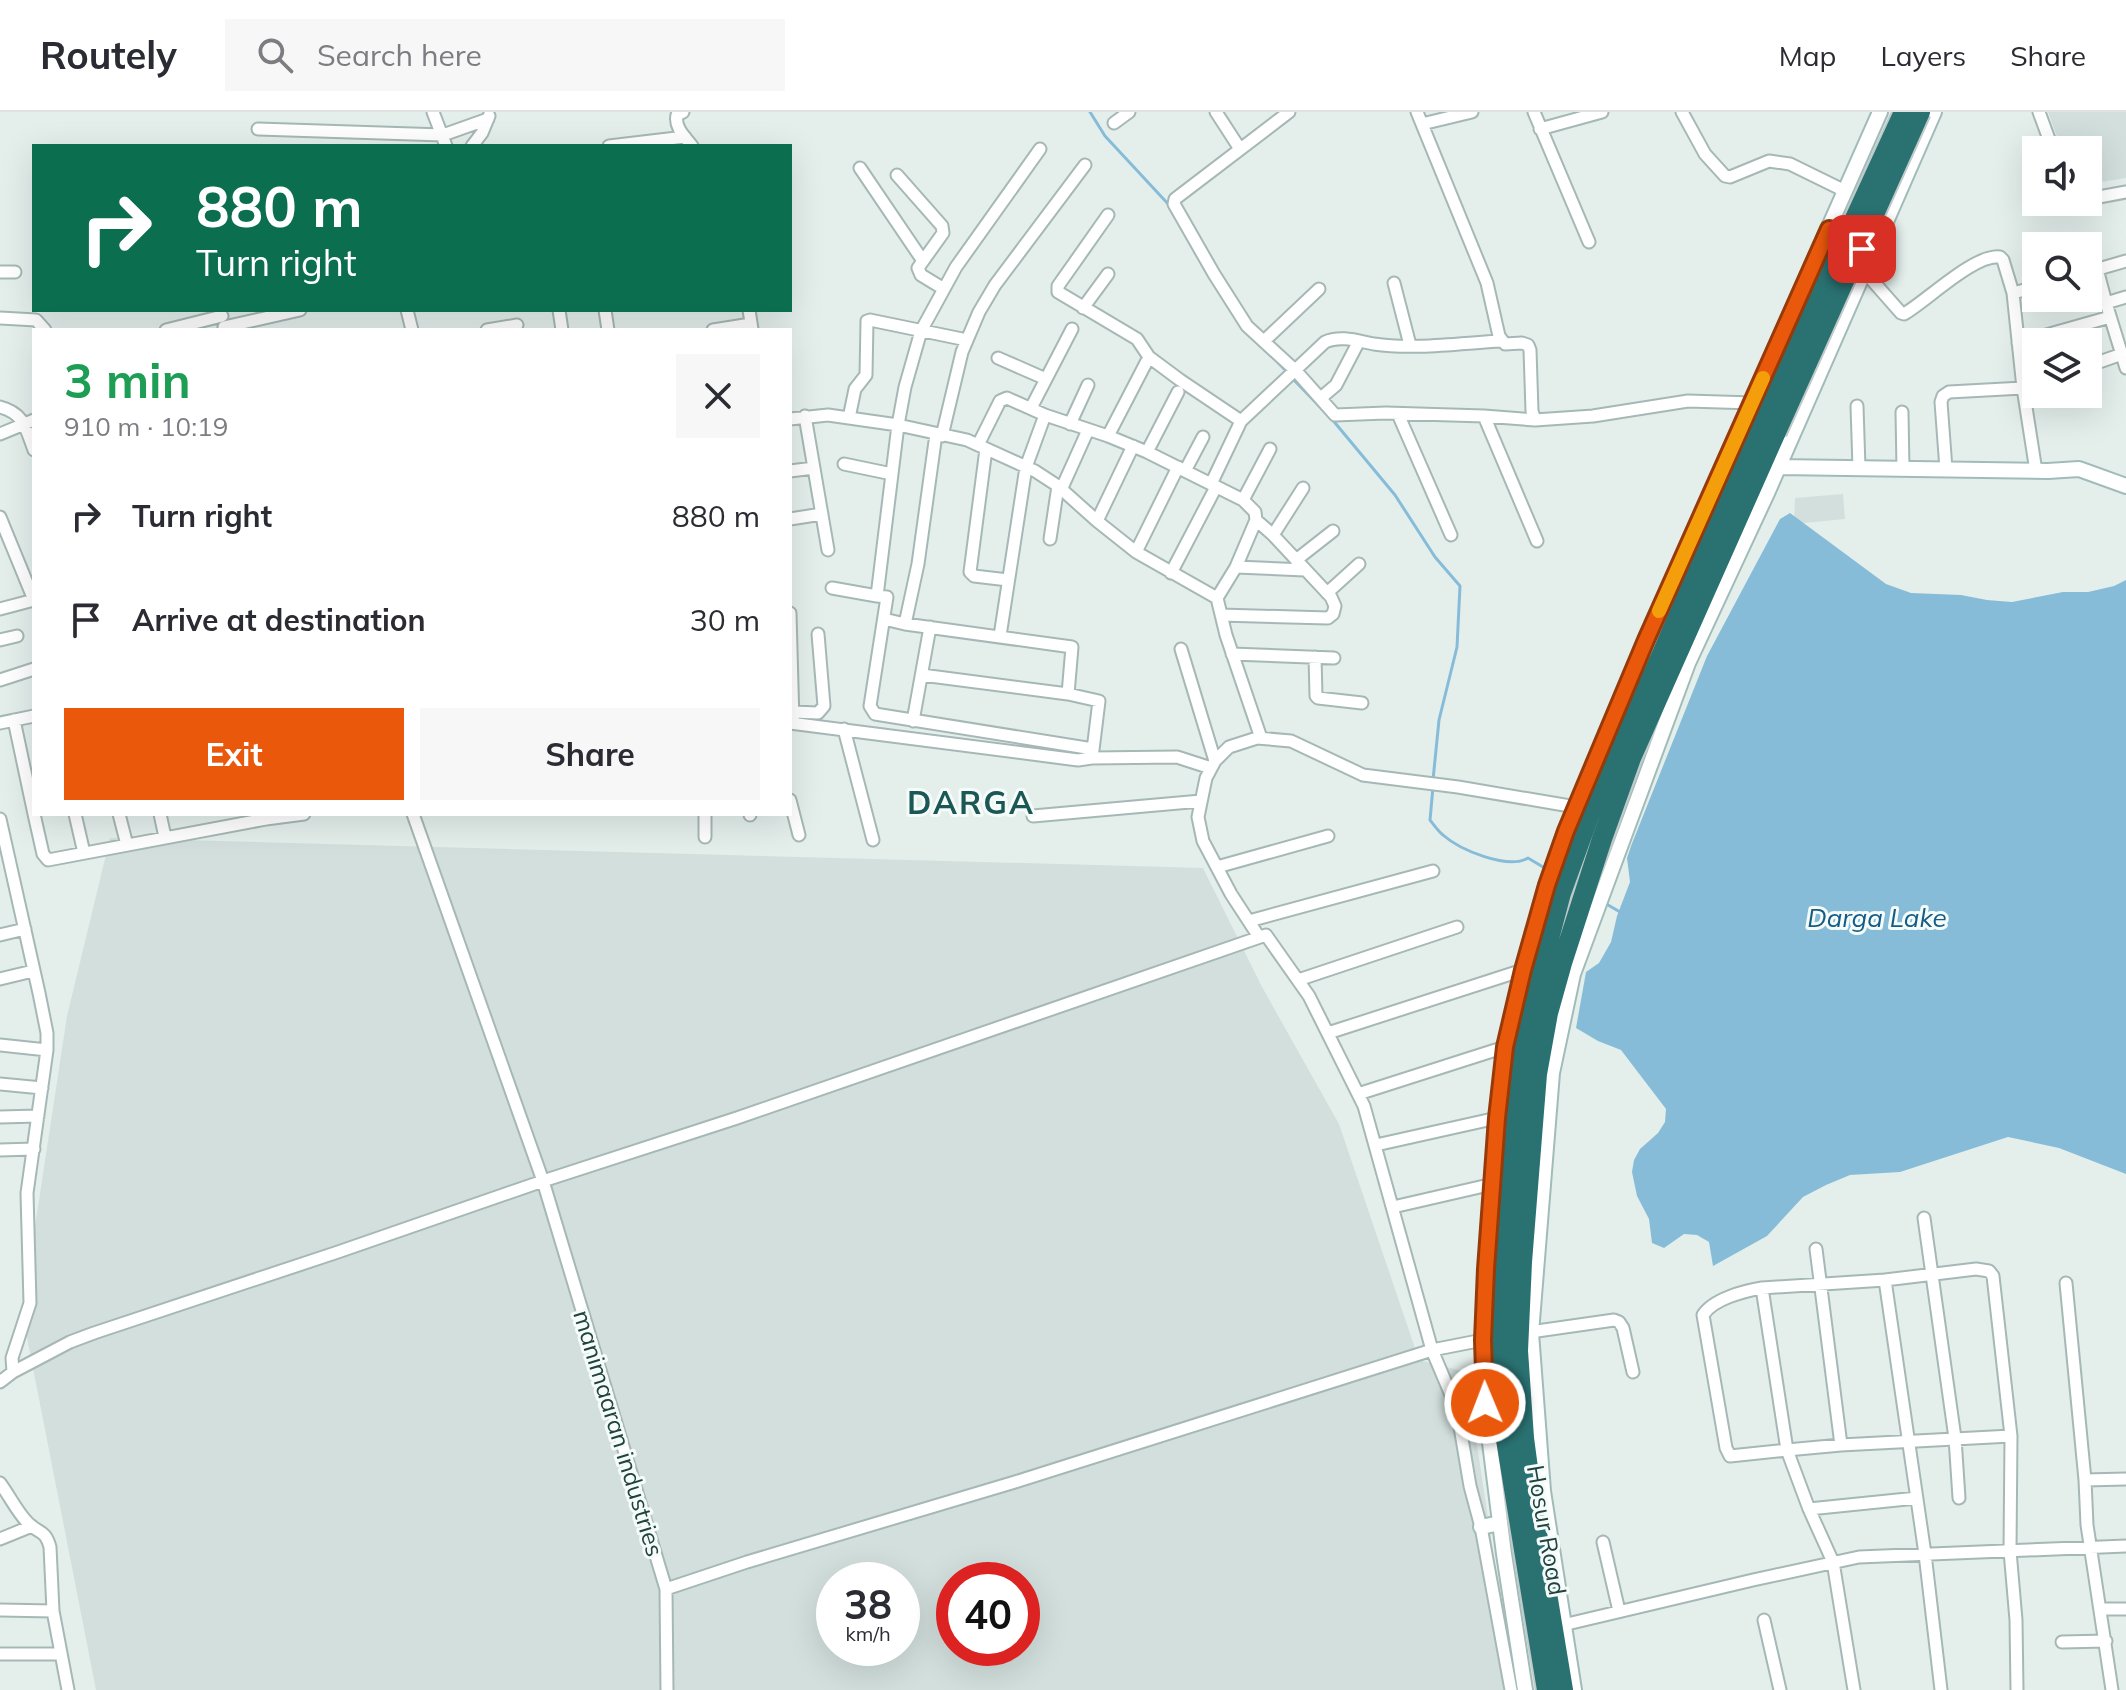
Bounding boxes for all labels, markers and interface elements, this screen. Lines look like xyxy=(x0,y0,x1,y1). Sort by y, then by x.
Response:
search box xyxy=(225,19,785,91)
text: Routely xyxy=(40,31,177,79)
icon: search xyxy=(253,33,297,77)
text: Search here xyxy=(317,36,482,74)
text: Map xyxy=(1779,38,1836,73)
text: Layers xyxy=(1880,38,1966,73)
text: Share xyxy=(2010,38,2086,73)
map controls xyxy=(2022,136,2102,408)
button: sound xyxy=(2022,136,2102,216)
text: 880 m xyxy=(196,171,363,241)
icon: right xyxy=(64,176,168,280)
pin xyxy=(1828,215,1896,283)
icon: arrive xyxy=(1840,227,1884,271)
button: search xyxy=(2022,232,2102,312)
text: Turn right xyxy=(196,240,357,285)
button: layers xyxy=(2022,328,2102,408)
text: 3 min xyxy=(64,350,191,410)
button: close xyxy=(676,354,760,438)
text: 910 m · 10:19 xyxy=(64,410,228,443)
icon: right xyxy=(64,494,108,538)
text: Turn right xyxy=(132,497,272,535)
text: 880 m xyxy=(672,497,760,535)
icon: arrive xyxy=(64,598,108,642)
text: Arrive at destination xyxy=(132,601,426,639)
text: 30 m xyxy=(690,601,760,639)
button: Exit xyxy=(64,708,404,800)
button: Share xyxy=(420,708,760,800)
district label: DARGA xyxy=(907,782,1035,822)
water label: Darga Lake xyxy=(1807,901,1947,934)
street label: manimaaran industries xyxy=(567,1306,671,1560)
position arrow xyxy=(1443,1361,1527,1445)
street label: Hosur Road xyxy=(1521,1463,1573,1597)
speed limit sign: 40 xyxy=(936,1562,1040,1666)
text: 38 xyxy=(844,1579,892,1629)
text: km/h xyxy=(845,1621,891,1646)

